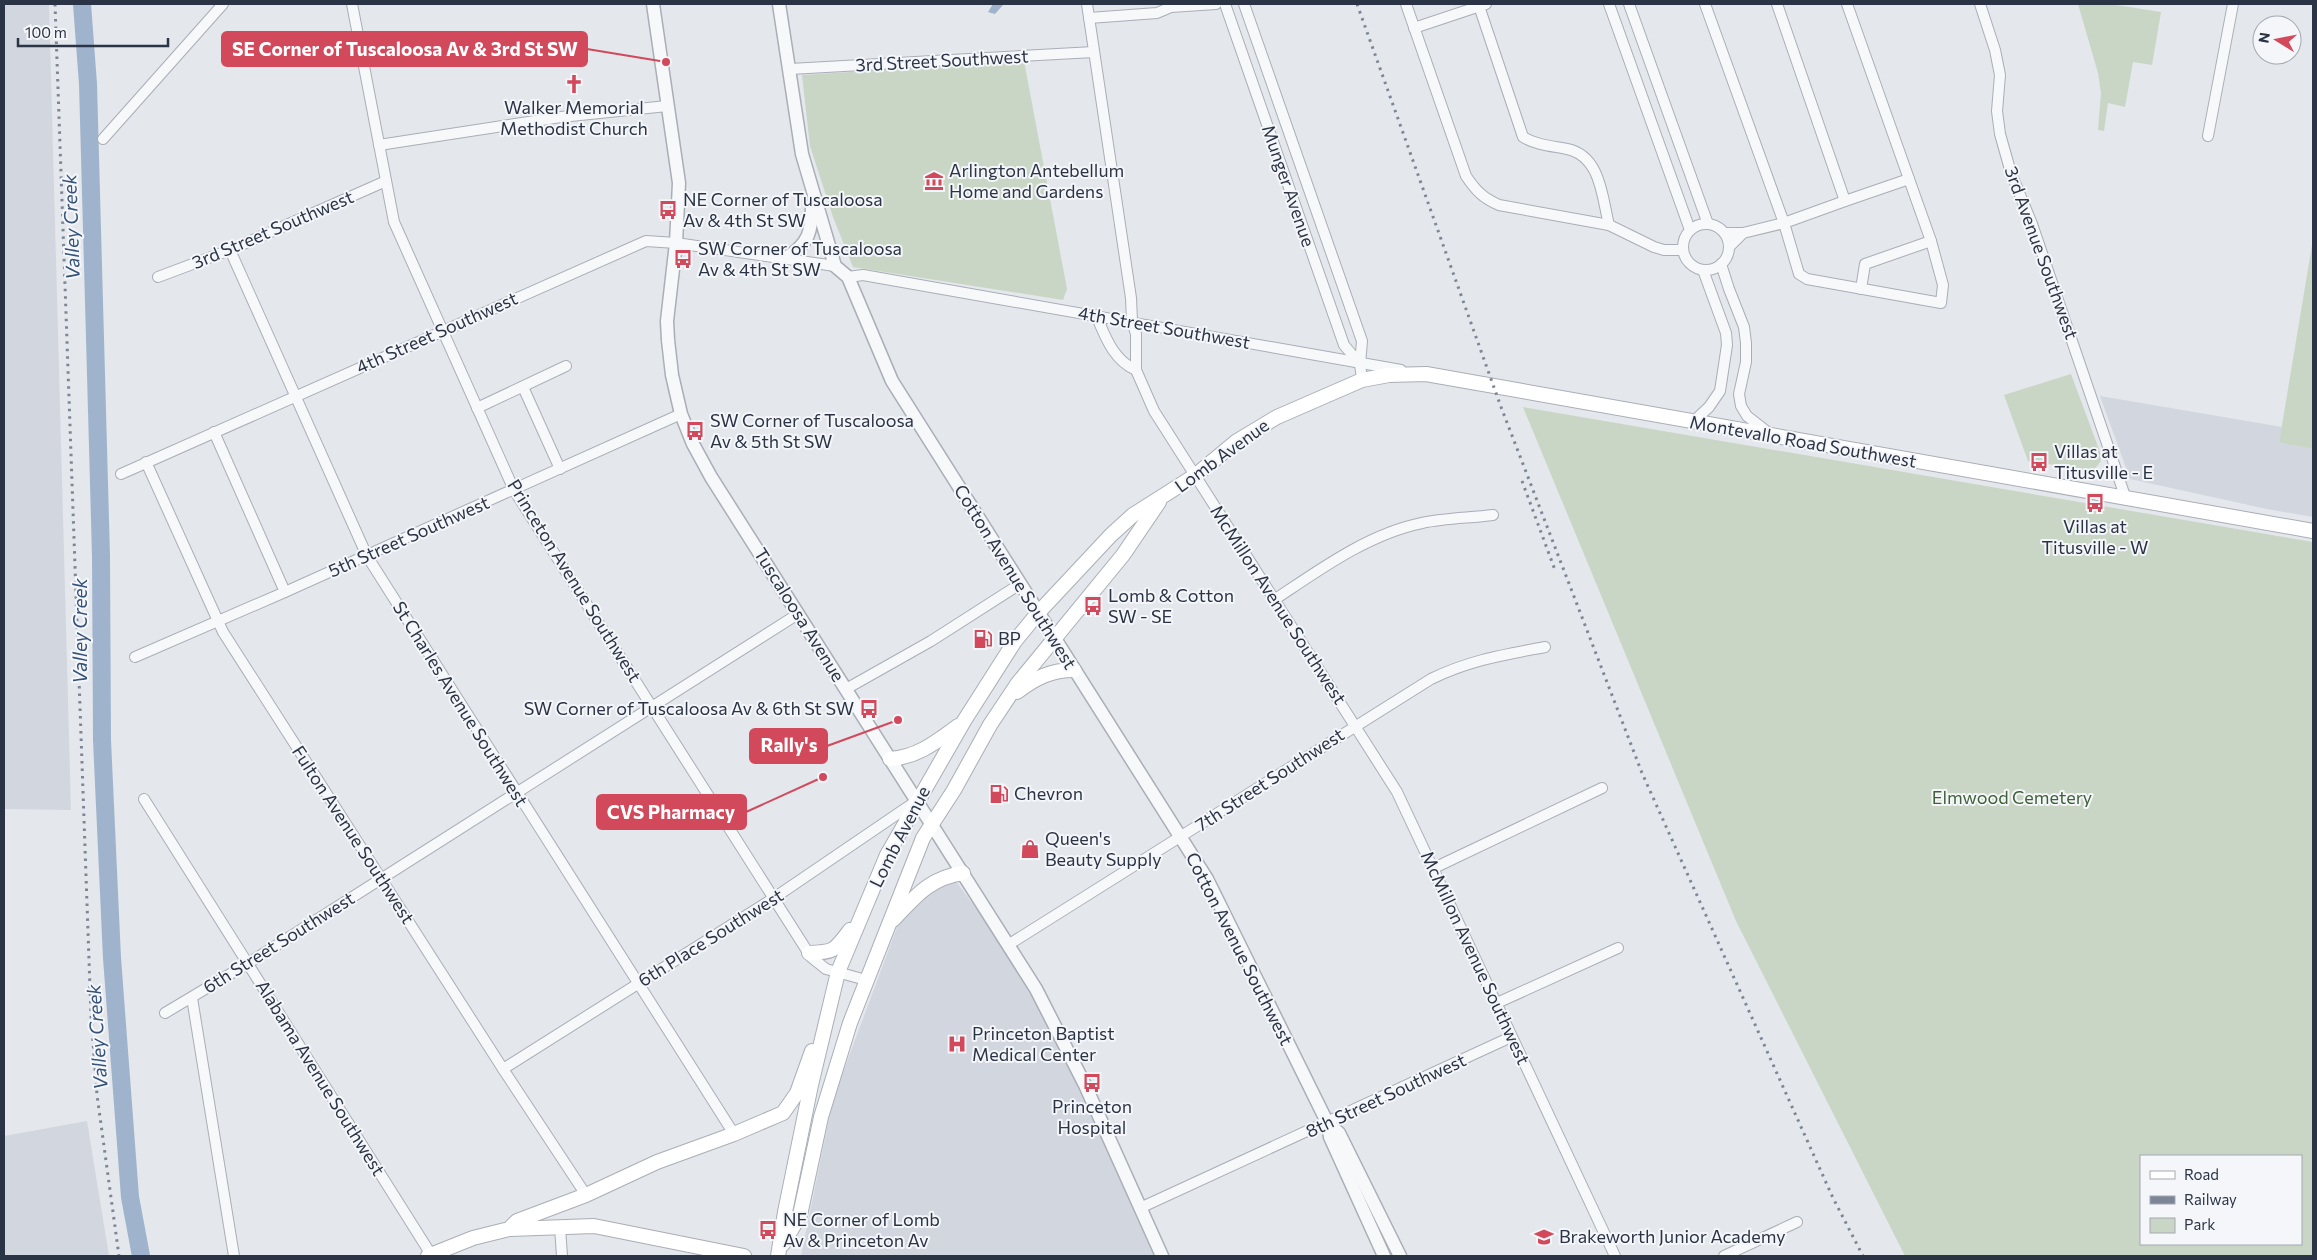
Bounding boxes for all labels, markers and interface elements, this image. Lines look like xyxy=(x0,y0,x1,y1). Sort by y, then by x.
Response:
scale bar xyxy=(18,15,168,47)
north arrow xyxy=(2252,15,2302,65)
text: 100 m xyxy=(25,23,67,41)
text: N xyxy=(2254,31,2273,44)
callout: SE Corner of Tuscaloosa Av & 3rd St SW xyxy=(222,32,587,66)
text: SE Corner of Tuscaloosa Av & 3rd St SW xyxy=(232,37,578,60)
street label: 3rd Street Southwest xyxy=(855,44,1029,76)
church icon: Walker Memorial Methodist Church xyxy=(563,73,585,95)
place label: Walker Memorial Methodist Church xyxy=(500,96,648,139)
street label: Munger Avenue xyxy=(1258,122,1320,249)
place label: Arlington Antebellum Home and Gardens xyxy=(949,159,1124,202)
street label: 3rd Avenue Southwest xyxy=(2000,163,2083,342)
museum icon: Arlington Antebellum Home and Gardens xyxy=(923,170,945,192)
water label: Valley Creek xyxy=(57,173,84,280)
street label: 3rd Street Southwest xyxy=(189,185,357,273)
place label: NE Corner of Tuscaloosa Av & 4th St SW xyxy=(683,188,883,231)
bus stop icon: NE Corner of Tuscaloosa Av & 4th St SW xyxy=(657,199,679,221)
place label: SW Corner of Tuscaloosa Av & 4th St SW xyxy=(698,237,902,280)
bus stop icon: SW Corner of Tuscaloosa Av & 4th St SW xyxy=(672,248,694,270)
street label: 4th Street Southwest xyxy=(353,287,521,378)
street label: 4th Street Southwest xyxy=(1076,301,1252,353)
place label: SW Corner of Tuscaloosa Av & 5th St SW xyxy=(710,409,914,452)
street label: Montevallo Road Southwest xyxy=(1688,410,1918,472)
street label: Lomb Avenue xyxy=(1170,414,1273,497)
bus stop icon: SW Corner of Tuscaloosa Av & 5th St SW xyxy=(684,420,706,442)
place label: Villas at Titusville - E xyxy=(2054,440,2153,483)
bus stop icon: Villas at Titusville - E xyxy=(2028,451,2050,473)
street label: Princeton Avenue Southwest xyxy=(503,475,646,686)
street label: Cotton Avenue Southwest xyxy=(950,480,1082,673)
street label: 5th Street Southwest xyxy=(325,491,492,581)
bus stop icon: Villas at Titusville - W xyxy=(2084,492,2106,514)
street label: McMillon Avenue Southwest xyxy=(1206,501,1352,708)
place label: Villas at Titusville - W xyxy=(2042,515,2148,558)
street label: Tuscaloosa Avenue xyxy=(750,544,850,685)
water label: Valley Creek xyxy=(68,578,91,684)
place label: Lomb & Cotton SW - SE xyxy=(1108,584,1234,627)
bus stop icon: Lomb & Cotton SW - SE xyxy=(1082,595,1104,617)
street label: St Charles Avenue Southwest xyxy=(389,597,533,810)
place label: BP xyxy=(998,627,1021,649)
fuel station icon: BP xyxy=(972,628,994,650)
place label: SW Corner of Tuscaloosa Av & 6th St SW xyxy=(524,697,854,719)
bus stop icon: SW Corner of Tuscaloosa Av & 6th St SW xyxy=(858,698,880,720)
street label: 7th Street Southwest xyxy=(1191,723,1348,835)
callout: Rally's xyxy=(750,729,827,763)
text: Rally's xyxy=(761,733,818,756)
street label: Fulton Avenue Southwest xyxy=(288,741,420,928)
street label: Lomb Avenue xyxy=(864,782,934,891)
place label: Chevron xyxy=(1014,782,1083,804)
fuel station icon: Chevron xyxy=(988,783,1010,805)
park label: Elmwood Cemetery xyxy=(1932,786,2092,808)
callout: CVS Pharmacy xyxy=(597,795,746,829)
text: CVS Pharmacy xyxy=(607,800,736,823)
place label: Queen's Beauty Supply xyxy=(1045,827,1162,870)
shop icon: Queen's Beauty Supply xyxy=(1019,838,1041,860)
street label: McMillon Avenue Southwest xyxy=(1417,847,1535,1068)
street label: Cotton Avenue Southwest xyxy=(1182,848,1298,1049)
street label: 6th Place Southwest xyxy=(634,884,787,991)
street label: 6th Street Southwest xyxy=(199,887,358,998)
street label: Alabama Avenue Southwest xyxy=(252,976,390,1179)
water label: Valley Creek xyxy=(81,983,112,1090)
place label: Princeton Baptist Medical Center xyxy=(972,1022,1115,1065)
hospital icon: Princeton Baptist Medical Center xyxy=(946,1033,968,1055)
street label: 8th Street Southwest xyxy=(1302,1048,1469,1142)
bus stop icon: Princeton Hospital xyxy=(1081,1072,1103,1094)
place label: Princeton Hospital xyxy=(1052,1095,1132,1138)
legend xyxy=(2140,1155,2302,1245)
text: Road xyxy=(2184,1165,2219,1183)
text: Railway xyxy=(2184,1190,2237,1208)
place label: NE Corner of Lomb Av & Princeton Av xyxy=(783,1208,940,1251)
text: Park xyxy=(2184,1215,2215,1233)
bus stop icon: NE Corner of Lomb Av & Princeton Av xyxy=(757,1219,779,1241)
place label: Brakeworth Junior Academy xyxy=(1559,1225,1786,1247)
school or university icon: Brakeworth Junior Academy xyxy=(1533,1226,1555,1248)

